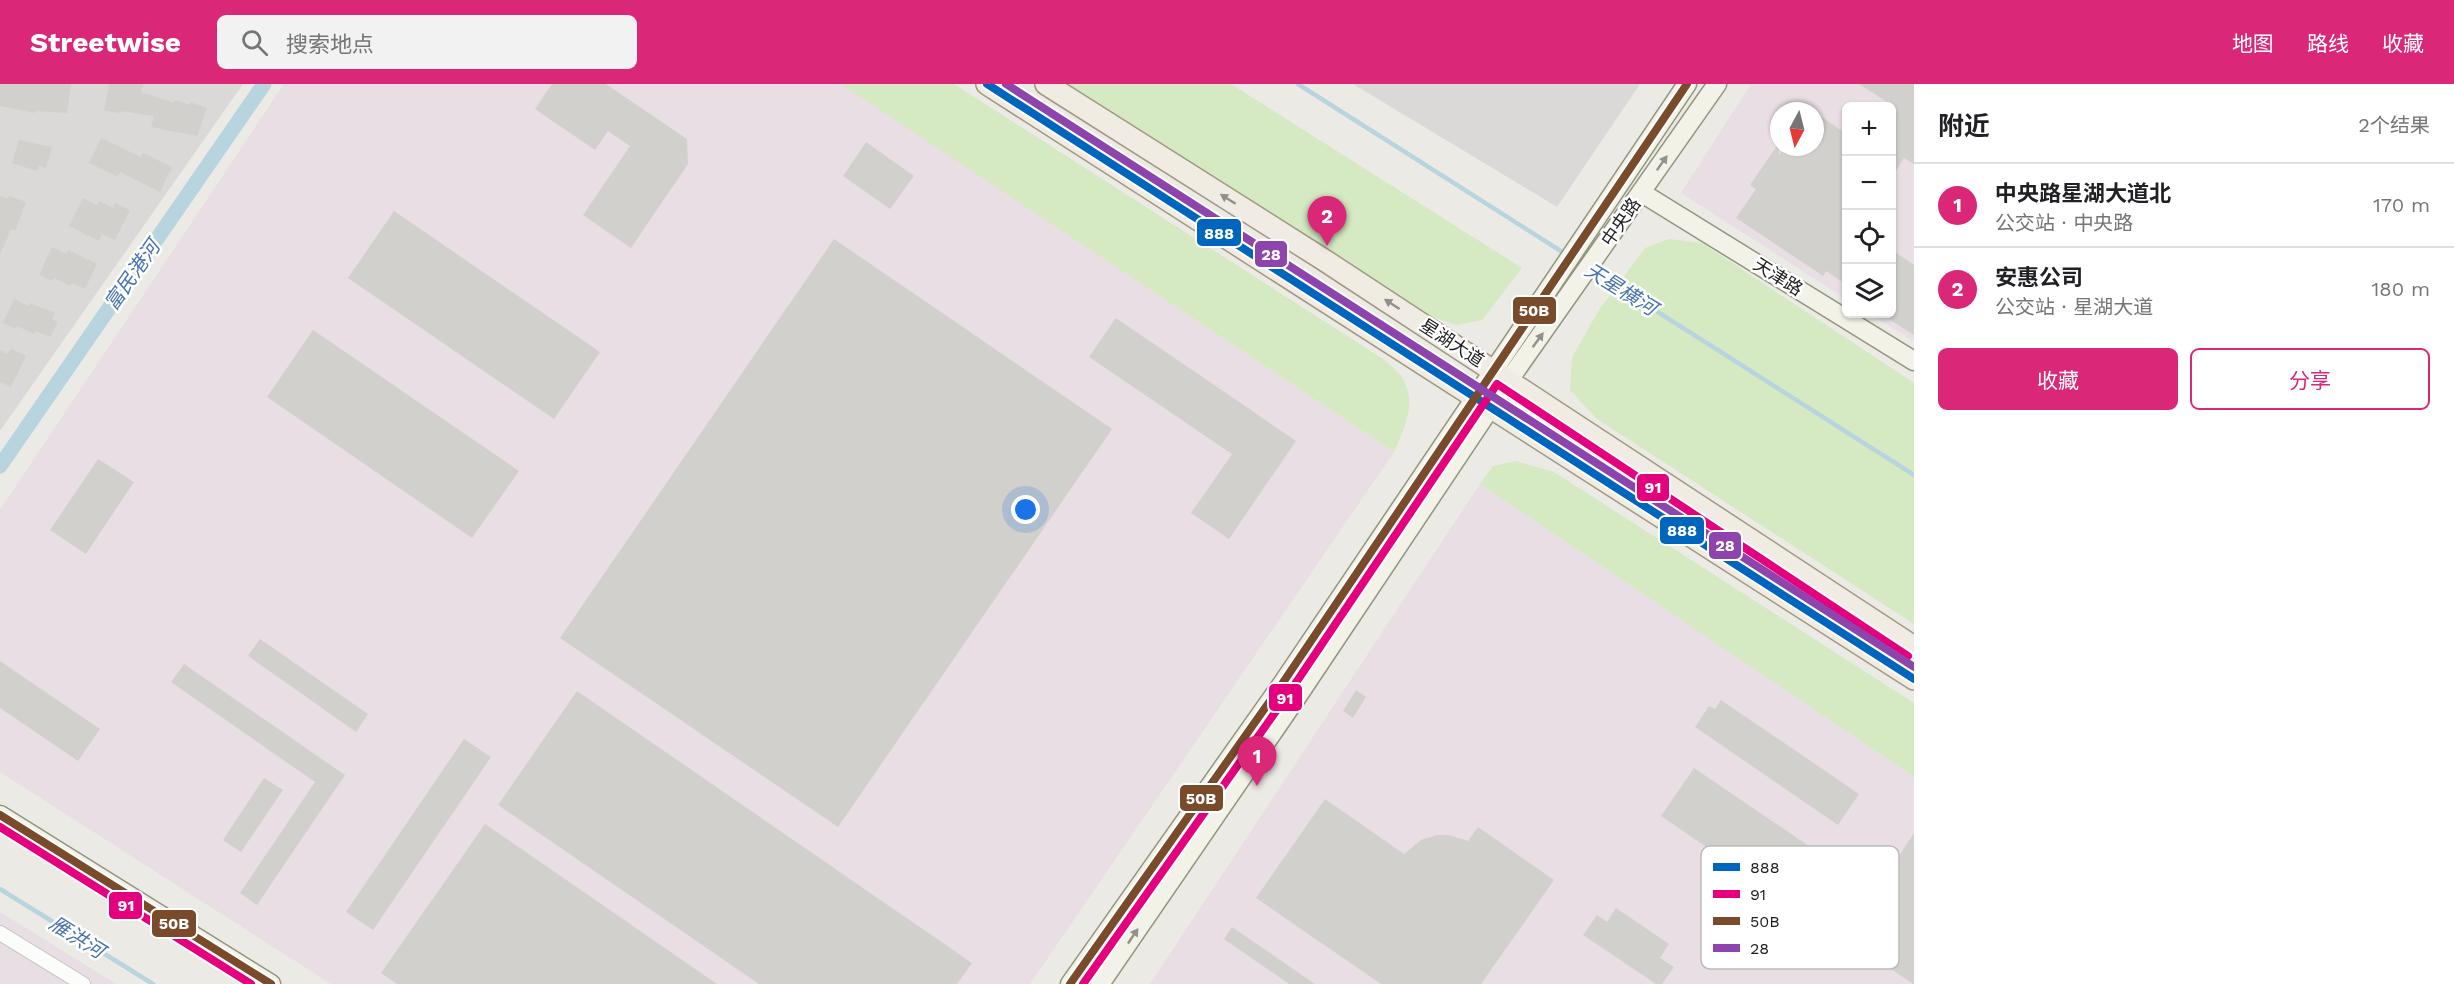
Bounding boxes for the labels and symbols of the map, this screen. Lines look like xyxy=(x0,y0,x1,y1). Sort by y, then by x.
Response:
north arrow xyxy=(1770,102,1824,156)
one-way arrow xyxy=(1656,156,1668,172)
one-way arrow xyxy=(1220,193,1236,205)
street label: 中央路 xyxy=(1597,194,1645,250)
pin: 2 xyxy=(1308,196,1346,246)
line badge: 888 xyxy=(1196,218,1242,247)
text: 888 xyxy=(1204,224,1234,243)
water label: 富民港河 xyxy=(99,232,167,315)
line badge: 28 xyxy=(1254,240,1288,268)
text: 28 xyxy=(1261,245,1281,264)
street label: 天津路 xyxy=(1750,253,1807,300)
water label: 天星横河 xyxy=(1581,258,1665,322)
line badge: 50B xyxy=(1512,296,1557,325)
one-way arrow xyxy=(1384,299,1400,310)
text: 50B xyxy=(1519,301,1549,320)
street label: 星湖大道 xyxy=(1416,314,1488,371)
one-way arrow xyxy=(1532,332,1544,348)
line badge: 91 xyxy=(1636,473,1670,502)
text: 91 xyxy=(1645,478,1661,497)
your location xyxy=(1011,495,1040,524)
line badge: 888 xyxy=(1659,516,1705,545)
text: 888 xyxy=(1667,521,1697,540)
line badge: 28 xyxy=(1708,531,1742,560)
text: 28 xyxy=(1715,536,1735,555)
line badge: 91 xyxy=(1268,683,1303,712)
text: 91 xyxy=(1277,689,1293,708)
pin: 1 xyxy=(1238,736,1276,786)
line badge: 50B xyxy=(1179,784,1224,812)
text: 50B xyxy=(1186,789,1216,808)
legend xyxy=(1701,846,1899,969)
text: 888 xyxy=(1750,858,1780,877)
text: 91 xyxy=(1750,885,1766,904)
line badge: 91 xyxy=(108,891,143,920)
text: 91 xyxy=(118,896,134,915)
line badge: 50B xyxy=(151,909,197,938)
water label: 雁洪河 xyxy=(45,911,112,965)
text: 50B xyxy=(1750,912,1780,931)
text: 50B xyxy=(159,914,189,933)
one-way arrow xyxy=(1127,928,1139,944)
text: 28 xyxy=(1750,939,1769,958)

